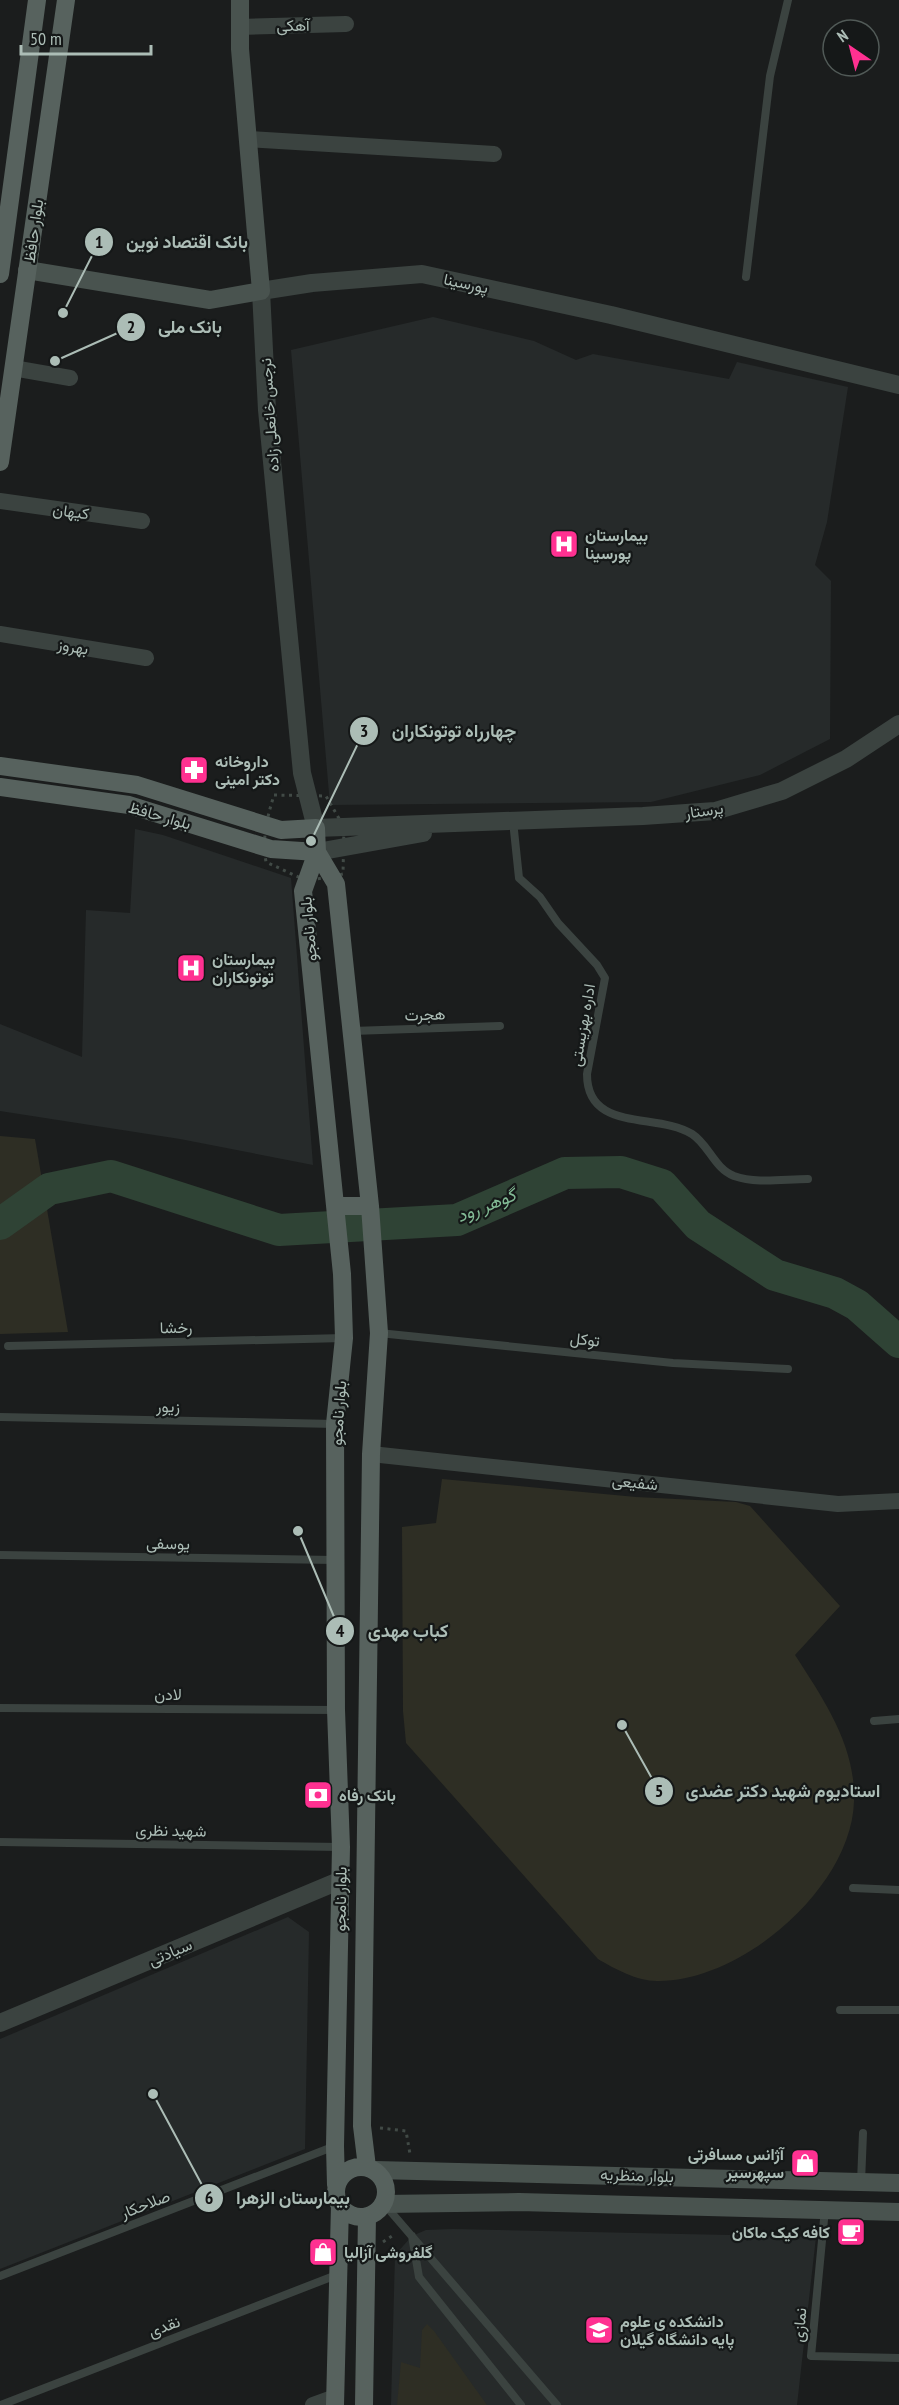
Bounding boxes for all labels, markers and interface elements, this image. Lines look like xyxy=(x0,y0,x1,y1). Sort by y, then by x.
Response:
street label: آهکی xyxy=(276,15,311,36)
scale bar xyxy=(21,18,152,56)
north arrow xyxy=(821,18,881,78)
text: N xyxy=(833,25,852,46)
text: 50 m xyxy=(30,27,62,50)
street label: بلوار حافظ xyxy=(19,198,48,264)
callout: بانک اقتصاد نوین xyxy=(84,224,260,260)
text: 1 xyxy=(95,230,103,253)
text: بانک اقتصاد نوین xyxy=(126,230,248,253)
street label: پورسینا xyxy=(441,269,490,299)
callout: بانک ملی xyxy=(116,309,234,345)
text: 2 xyxy=(127,315,135,338)
text: بانک ملی xyxy=(158,315,222,338)
street label: نرجس خانعلی زاده xyxy=(255,357,284,473)
street label: کیهان xyxy=(51,499,91,524)
place label: بیمارستان پورسینا xyxy=(585,525,648,565)
hospital icon: بیمارستان پورسینا xyxy=(548,528,580,560)
street label: بهروز xyxy=(55,634,90,659)
callout: چهارراه توتونکاران xyxy=(349,713,528,749)
text: 3 xyxy=(360,719,368,742)
text: چهارراه توتونکاران xyxy=(392,719,516,743)
place label: داروخانه دکتر امینی xyxy=(215,751,280,790)
pharmacy icon: داروخانه دکتر امینی xyxy=(178,754,210,786)
street label: بلوار حافظ xyxy=(126,797,193,834)
street label: پرستار xyxy=(682,797,725,825)
street label: بلوار نامجو xyxy=(295,896,322,962)
place label: بیمارستان توتونکاران xyxy=(212,949,275,988)
hospital icon: بیمارستان توتونکاران xyxy=(175,952,207,984)
street label: اداره بهزیستی xyxy=(565,982,600,1068)
street label: هجرت xyxy=(404,1003,446,1026)
water label: گوهر رود xyxy=(453,1182,522,1227)
street label: رخشا xyxy=(160,1317,193,1338)
street label: توکل xyxy=(569,1327,601,1352)
street label: بلوار نامجو xyxy=(326,1380,351,1446)
street label: زیور xyxy=(155,1396,180,1417)
street label: شفیعی xyxy=(611,1470,659,1495)
street label: یوسفی xyxy=(146,1533,190,1554)
callout: کباب مهدی xyxy=(325,1613,460,1649)
text: 4 xyxy=(336,1619,345,1642)
text: کباب مهدی xyxy=(368,1619,448,1642)
street label: لادن xyxy=(154,1684,182,1704)
callout: استادیوم شهید دکتر عضدی xyxy=(644,1773,892,1809)
bank icon: بانک رفاه xyxy=(302,1779,334,1811)
text: 5 xyxy=(655,1779,663,1802)
text: استادیوم شهید دکتر عضدی xyxy=(686,1779,880,1803)
place label: بانک رفاه xyxy=(339,1785,396,1806)
street label: شهید نظری xyxy=(135,1819,207,1842)
street label: بلوار نامجو xyxy=(329,1866,352,1932)
street label: سیادتی xyxy=(145,1934,195,1971)
place label: آژانس مسافرتی سپهرسیر xyxy=(688,2144,786,2184)
shop icon: آژانس مسافرتی سپهرسیر xyxy=(789,2147,821,2179)
street label: بلوار منظریه xyxy=(600,2164,674,2187)
callout: بیمارستان الزهرا xyxy=(194,2180,362,2216)
street label: صلاحکار xyxy=(116,2185,173,2224)
text: 6 xyxy=(205,2186,213,2209)
text: بیمارستان الزهرا xyxy=(236,2186,350,2209)
cafe icon: کافه کیک ماکان xyxy=(835,2216,867,2248)
place label: کافه کیک ماکان xyxy=(732,2222,830,2242)
shop icon: گلفروشی آزالیا xyxy=(307,2236,339,2268)
place label: گلفروشی آزالیا xyxy=(344,2242,432,2263)
street label: نمازی xyxy=(788,2307,811,2343)
street label: نقدی xyxy=(145,2311,183,2342)
place label: دانشکده ی علوم پایه دانشگاه گیلان xyxy=(620,2311,734,2351)
school or university icon: دانشکده ی علوم پایه دانشگاه گیلان xyxy=(583,2314,615,2346)

